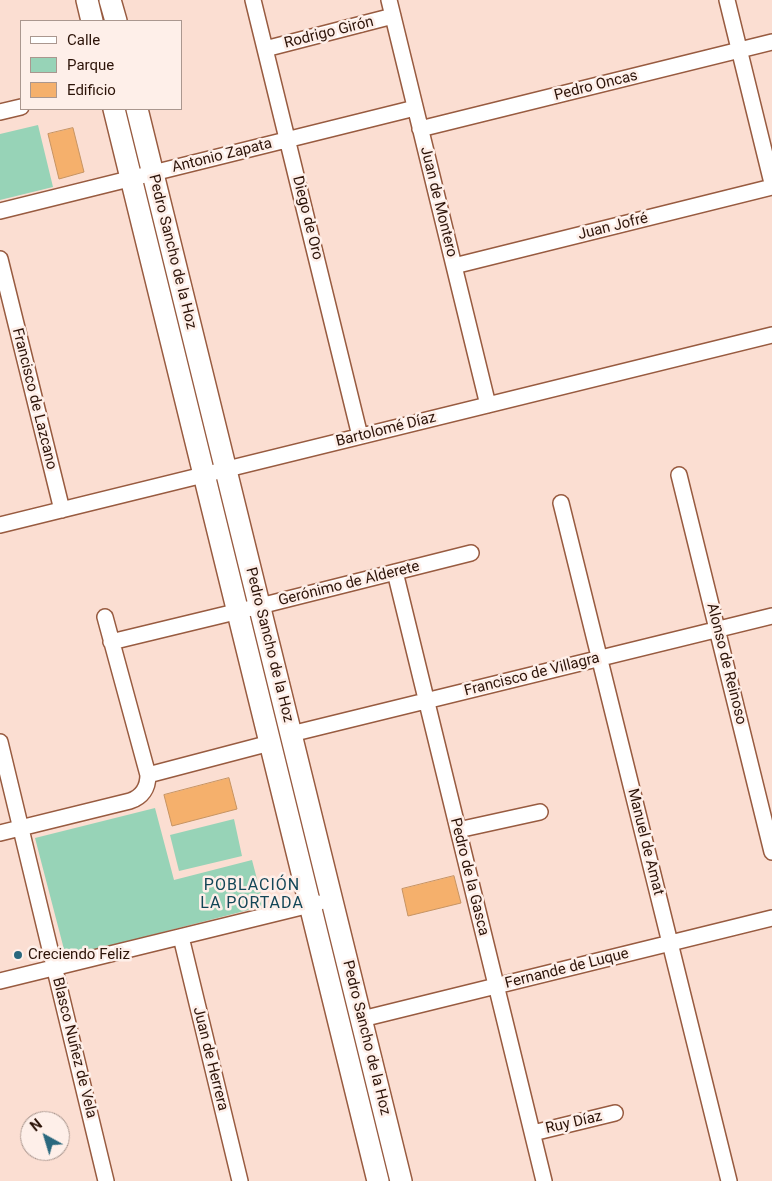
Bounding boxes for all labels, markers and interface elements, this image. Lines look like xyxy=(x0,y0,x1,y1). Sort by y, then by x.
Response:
street label: Rodrigo Girón xyxy=(283,13,375,53)
legend xyxy=(20,20,182,110)
text: Calle xyxy=(67,31,100,49)
text: Parque xyxy=(67,56,114,74)
street label: Pedro Oncas xyxy=(552,67,640,105)
text: Edificio xyxy=(67,81,116,99)
street label: Antonio Zapata xyxy=(170,135,274,177)
street label: Juan de Montero xyxy=(416,145,460,259)
street label: Pedro Sancho de la Hoz xyxy=(144,173,200,331)
street label: Diego de Oro xyxy=(288,174,326,262)
street label: Juan Jofré xyxy=(576,210,650,244)
street label: Francisco de Lazcano xyxy=(8,326,60,472)
street label: Bartolomé Díaz xyxy=(334,409,438,451)
street label: Gerónimo de Alderete xyxy=(277,558,421,610)
street label: Pedro Sancho de la Hoz xyxy=(241,566,297,724)
street label: Alonso de Reinoso xyxy=(702,601,750,727)
street label: Francisco de Villagra xyxy=(462,649,602,701)
street label: Manuel de Amat xyxy=(623,787,667,897)
street label: Pedro de la Gasca xyxy=(446,816,492,938)
district label: POBLACIÓN LA PORTADA xyxy=(199,876,305,914)
street label: Fernande de Luque xyxy=(503,945,631,993)
place label: Creciendo Feliz xyxy=(28,946,130,964)
marker: Creciendo Feliz xyxy=(12,949,24,961)
street label: Pedro Sancho de la Hoz xyxy=(338,959,394,1117)
street label: Blasco Nuñez de Vela xyxy=(48,976,100,1120)
street label: Juan de Herrera xyxy=(188,1005,232,1113)
street label: Ruy Díaz xyxy=(544,1108,604,1138)
north arrow xyxy=(20,1111,70,1161)
text: N xyxy=(27,1116,45,1134)

